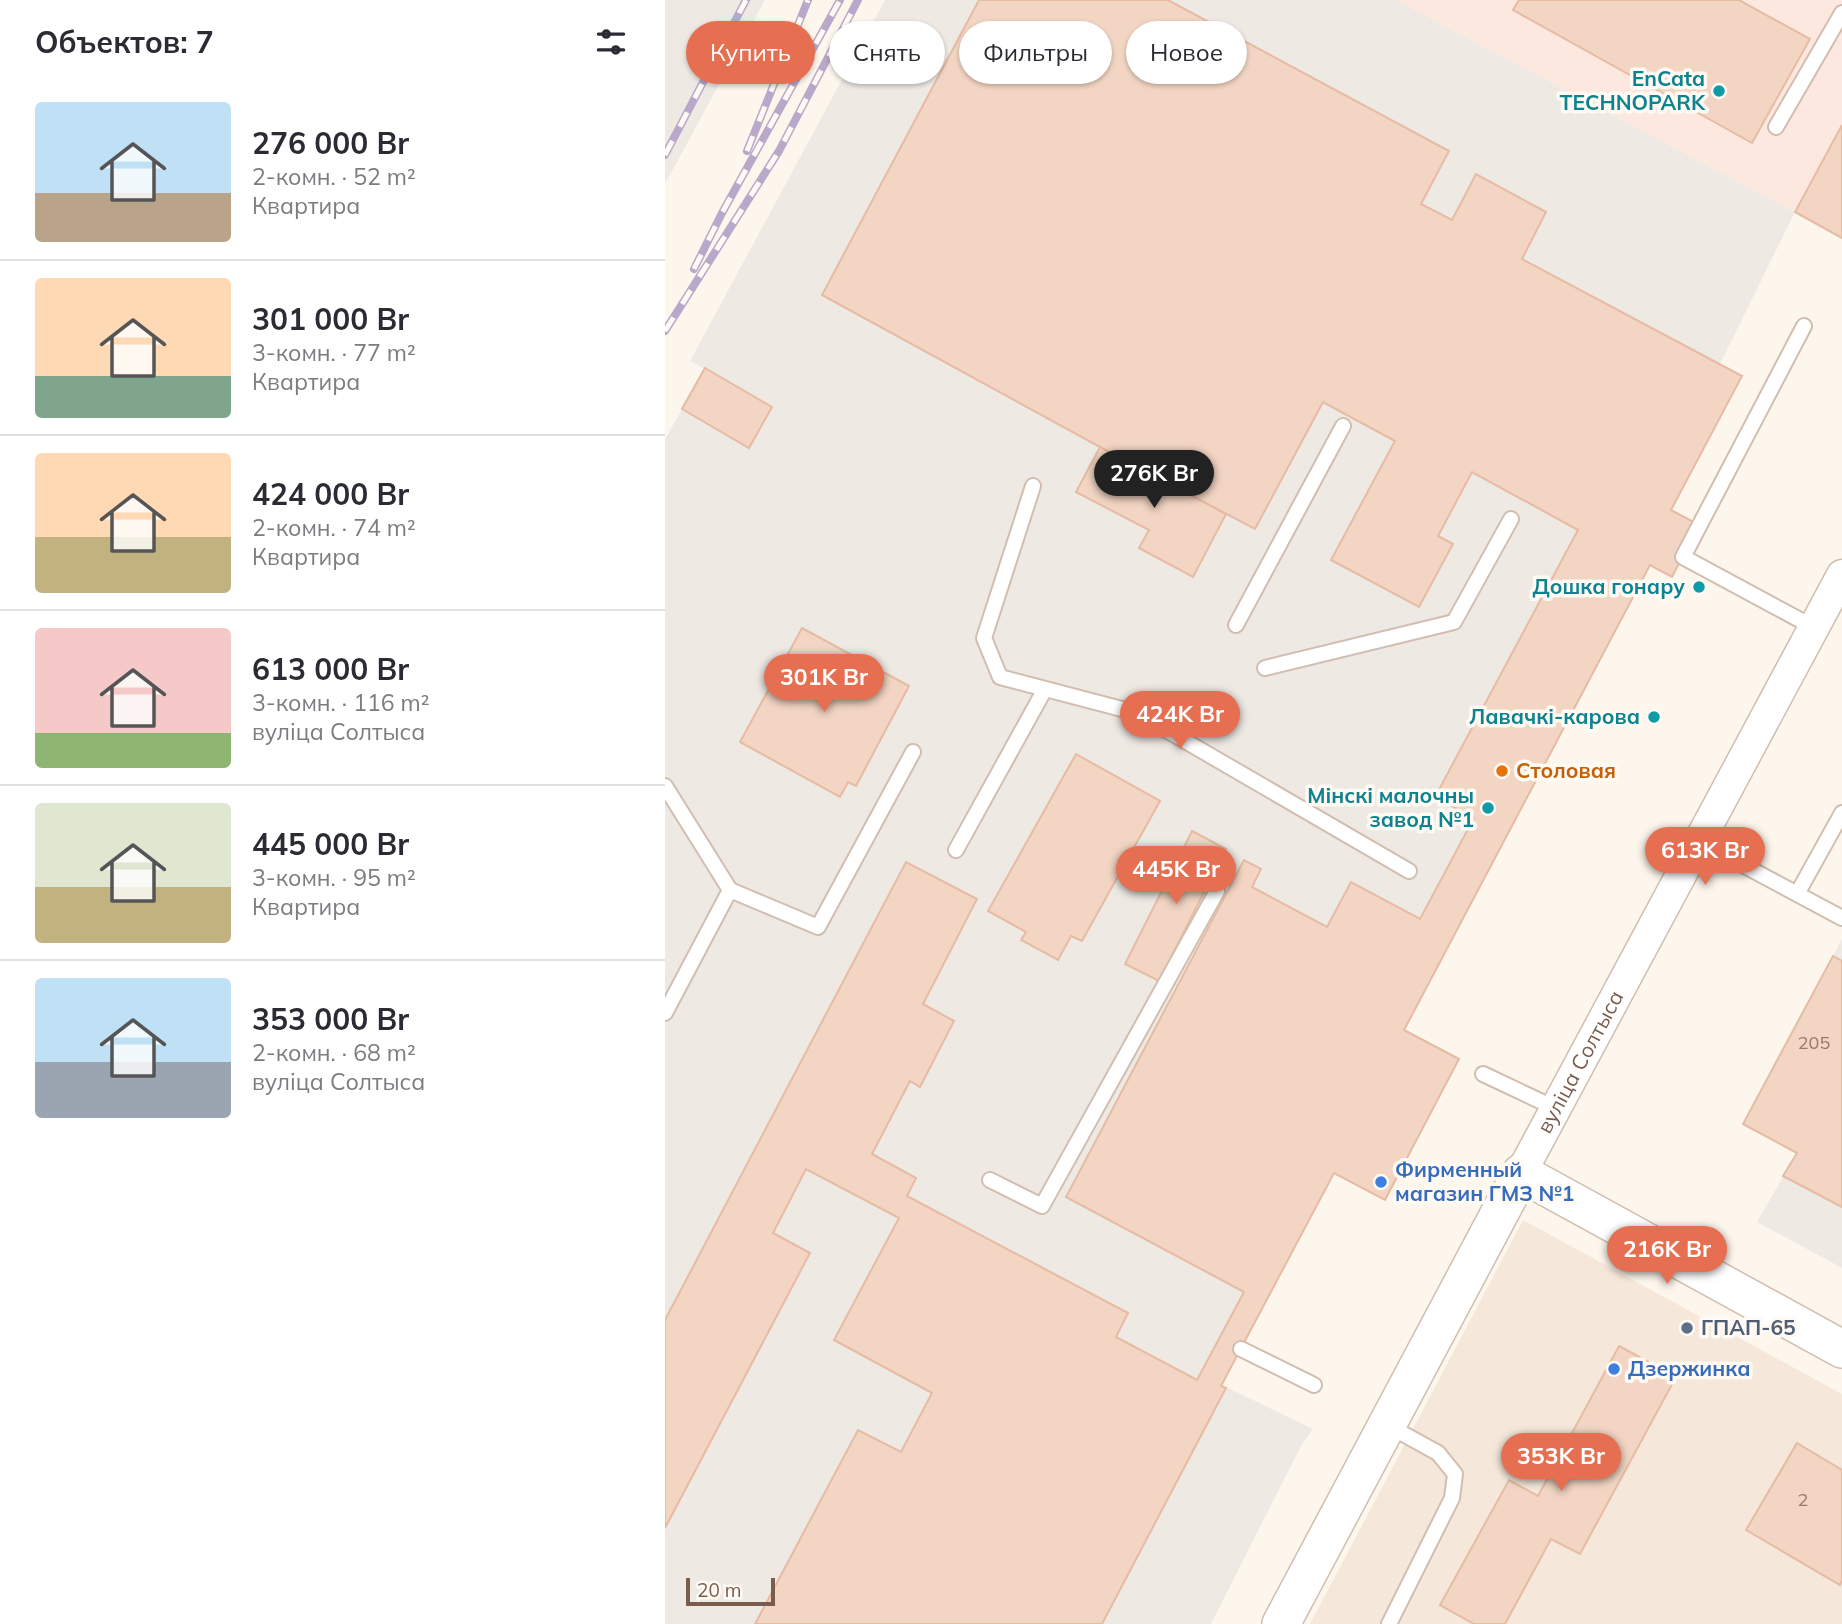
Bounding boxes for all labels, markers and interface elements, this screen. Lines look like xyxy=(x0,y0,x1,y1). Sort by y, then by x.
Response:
chip: Купить xyxy=(686,21,815,84)
chip: Снять xyxy=(829,21,945,84)
chip: Фильтры xyxy=(959,21,1112,84)
chip: Новое xyxy=(1126,21,1247,84)
text: Объектов: 7 xyxy=(35,23,214,61)
icon: filters xyxy=(592,23,630,61)
place label: EnCata TECHNOPARK xyxy=(1560,65,1706,115)
marker: EnCata TECHNOPARK xyxy=(1711,83,1727,99)
text: 276 000 Br xyxy=(252,124,409,162)
icon: home xyxy=(91,130,175,214)
text: 2-комн. · 52 m² xyxy=(252,162,416,191)
text: Квартира xyxy=(252,191,360,220)
text: 301 000 Br xyxy=(252,300,409,338)
icon: home xyxy=(91,306,175,390)
text: 3-комн. · 77 m² xyxy=(252,338,416,367)
text: Квартира xyxy=(252,367,360,396)
pin: 276K Br xyxy=(1089,450,1219,510)
text: 276K Br xyxy=(1110,458,1198,487)
text: 424 000 Br xyxy=(252,475,409,513)
icon: home xyxy=(91,481,175,565)
text: 2-комн. · 74 m² xyxy=(252,513,416,542)
text: Квартира xyxy=(252,542,360,571)
place label: Дошка гонару xyxy=(1532,573,1685,599)
marker: Дошка гонару xyxy=(1691,579,1707,595)
text: 613 000 Br xyxy=(252,650,409,688)
pin: 301K Br xyxy=(759,654,889,714)
icon: home xyxy=(91,656,175,740)
text: 301K Br xyxy=(780,662,868,691)
text: 3-комн. · 116 m² xyxy=(252,688,430,717)
pin: 424K Br xyxy=(1115,692,1245,751)
text: 424K Br xyxy=(1136,699,1224,728)
place label: Лавачкі-карова xyxy=(1469,703,1640,729)
marker: Лавачкі-карова xyxy=(1646,709,1662,725)
text: вуліца Солтыса xyxy=(252,717,425,746)
place label: Столовая xyxy=(1516,757,1616,783)
marker: Столовая xyxy=(1494,763,1510,779)
place label: Мінскі малочны завод №1 xyxy=(1307,782,1474,832)
marker: Мінскі малочны завод №1 xyxy=(1480,800,1496,816)
text: 445 000 Br xyxy=(252,825,409,863)
pin: 613K Br xyxy=(1640,828,1770,887)
icon: home xyxy=(91,831,175,915)
text: 613K Br xyxy=(1661,835,1749,864)
pin: 445K Br xyxy=(1111,846,1241,906)
text: 445K Br xyxy=(1132,854,1220,883)
text: 3-комн. · 95 m² xyxy=(252,863,416,892)
text: Квартира xyxy=(252,892,360,921)
street label: вуліца Солтыса xyxy=(1531,986,1629,1137)
text: 353 000 Br xyxy=(252,1000,409,1038)
icon: home xyxy=(91,1006,175,1090)
house number: 205 xyxy=(1798,1031,1830,1054)
text: 2-комн. · 68 m² xyxy=(252,1038,416,1067)
text: вуліца Солтыса xyxy=(252,1067,425,1096)
place label: Фирменный магазин ГМЗ №1 xyxy=(1395,1156,1574,1206)
marker: Фирменный магазин ГМЗ №1 xyxy=(1373,1174,1389,1190)
pin: 216K Br xyxy=(1602,1226,1732,1286)
text: 216K Br xyxy=(1623,1234,1711,1263)
place label: ГПАП-65 xyxy=(1701,1314,1796,1340)
marker: ГПАП-65 xyxy=(1679,1320,1695,1336)
place label: Дзержинка xyxy=(1628,1355,1751,1381)
marker: Дзержинка xyxy=(1606,1361,1622,1377)
pin: 353K Br xyxy=(1496,1434,1626,1493)
text: 353K Br xyxy=(1517,1441,1605,1470)
house number: 2 xyxy=(1798,1488,1808,1511)
scale bar xyxy=(686,1575,775,1607)
text: 20 m xyxy=(697,1578,741,1602)

